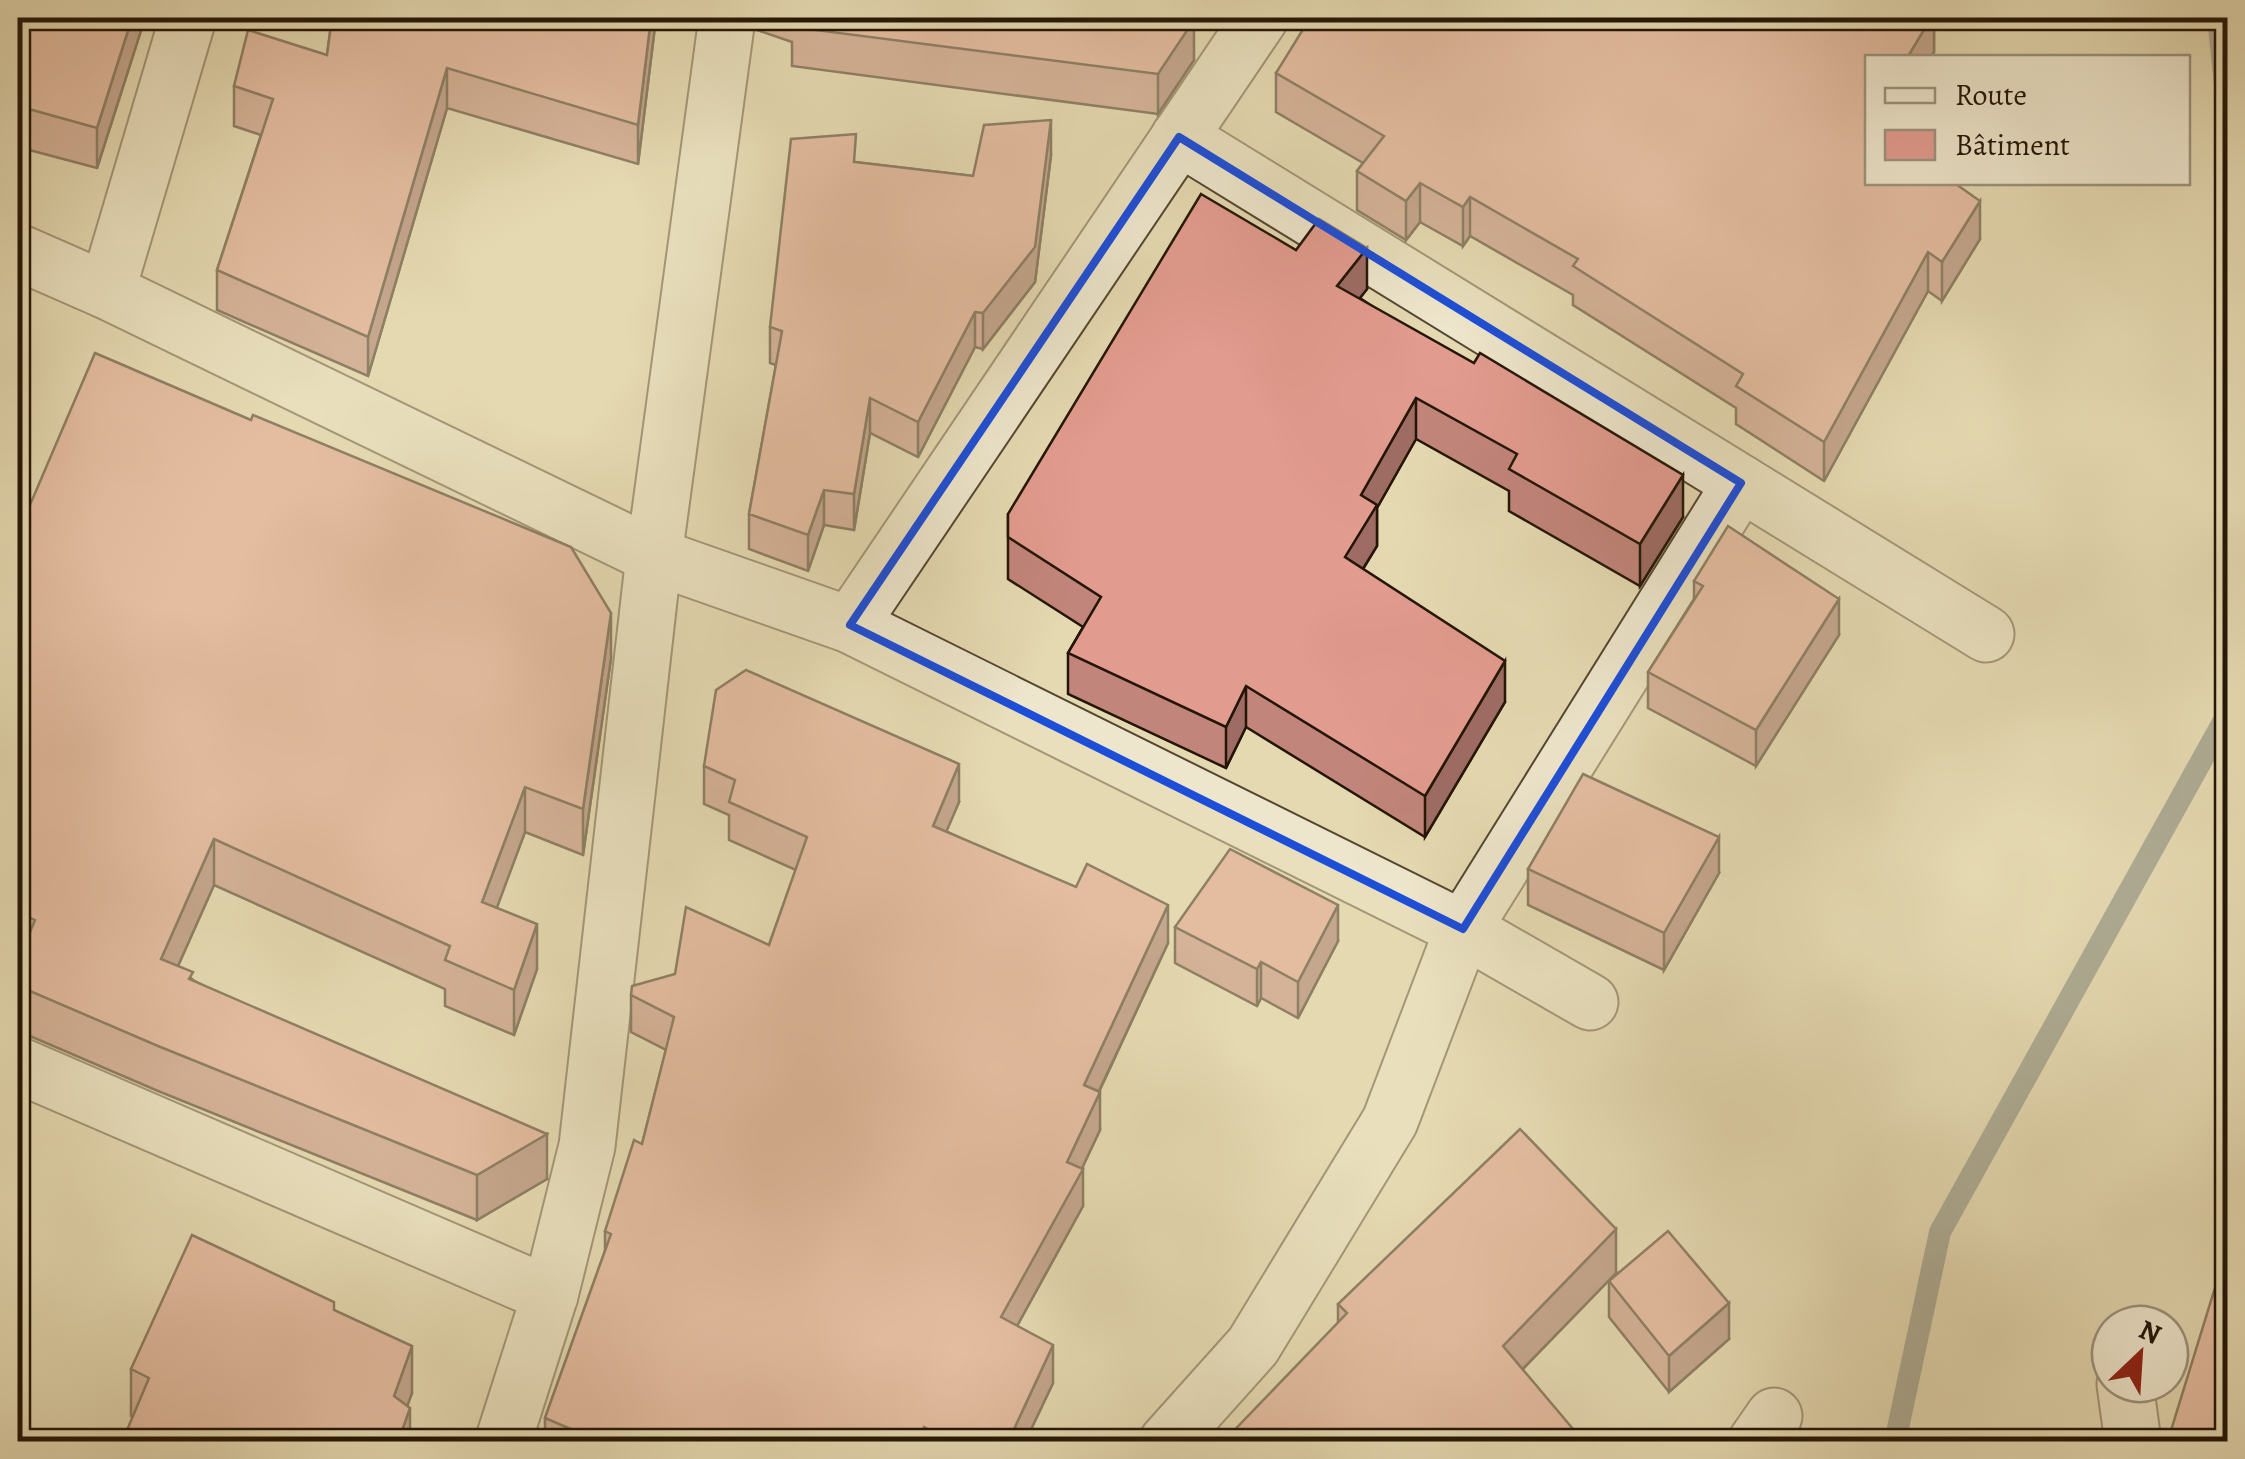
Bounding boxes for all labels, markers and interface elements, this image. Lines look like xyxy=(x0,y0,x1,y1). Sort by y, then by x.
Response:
legend xyxy=(1865,55,2190,185)
text: Route xyxy=(1955,75,2027,115)
text: Bâtiment xyxy=(1955,125,2070,165)
north arrow xyxy=(2090,1304,2190,1404)
text: N xyxy=(2133,1311,2167,1354)

